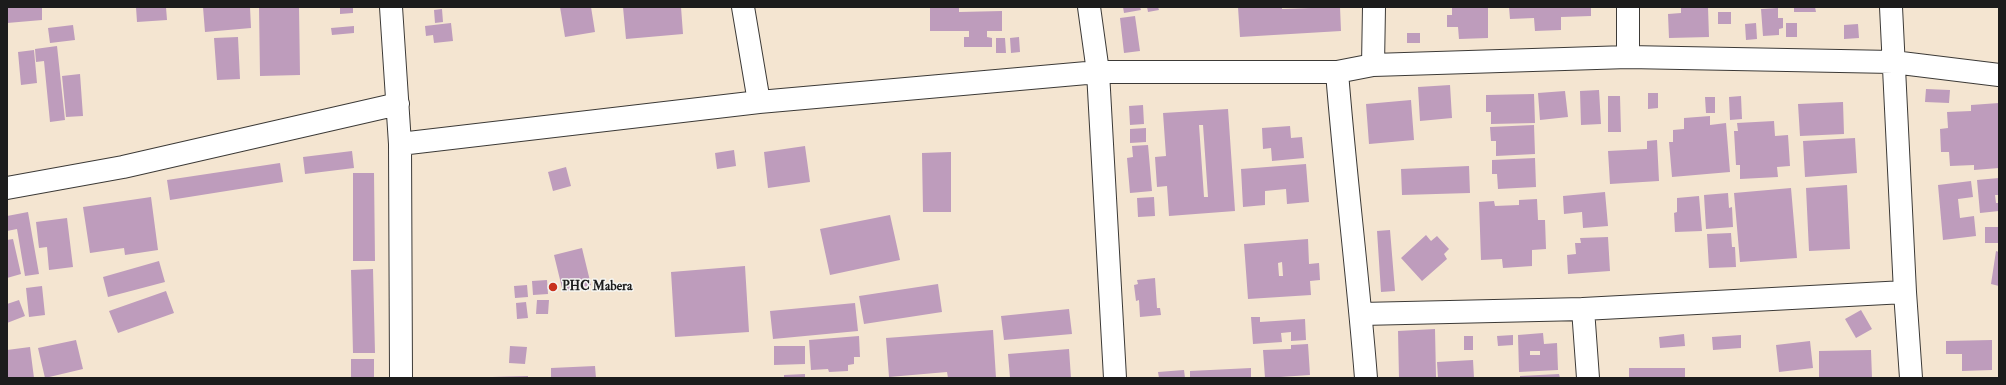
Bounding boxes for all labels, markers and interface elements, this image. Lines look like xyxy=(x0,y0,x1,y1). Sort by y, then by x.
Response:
place label: PHC Mabera xyxy=(562,279,632,295)
marker: PHC Mabera xyxy=(547,281,559,293)

